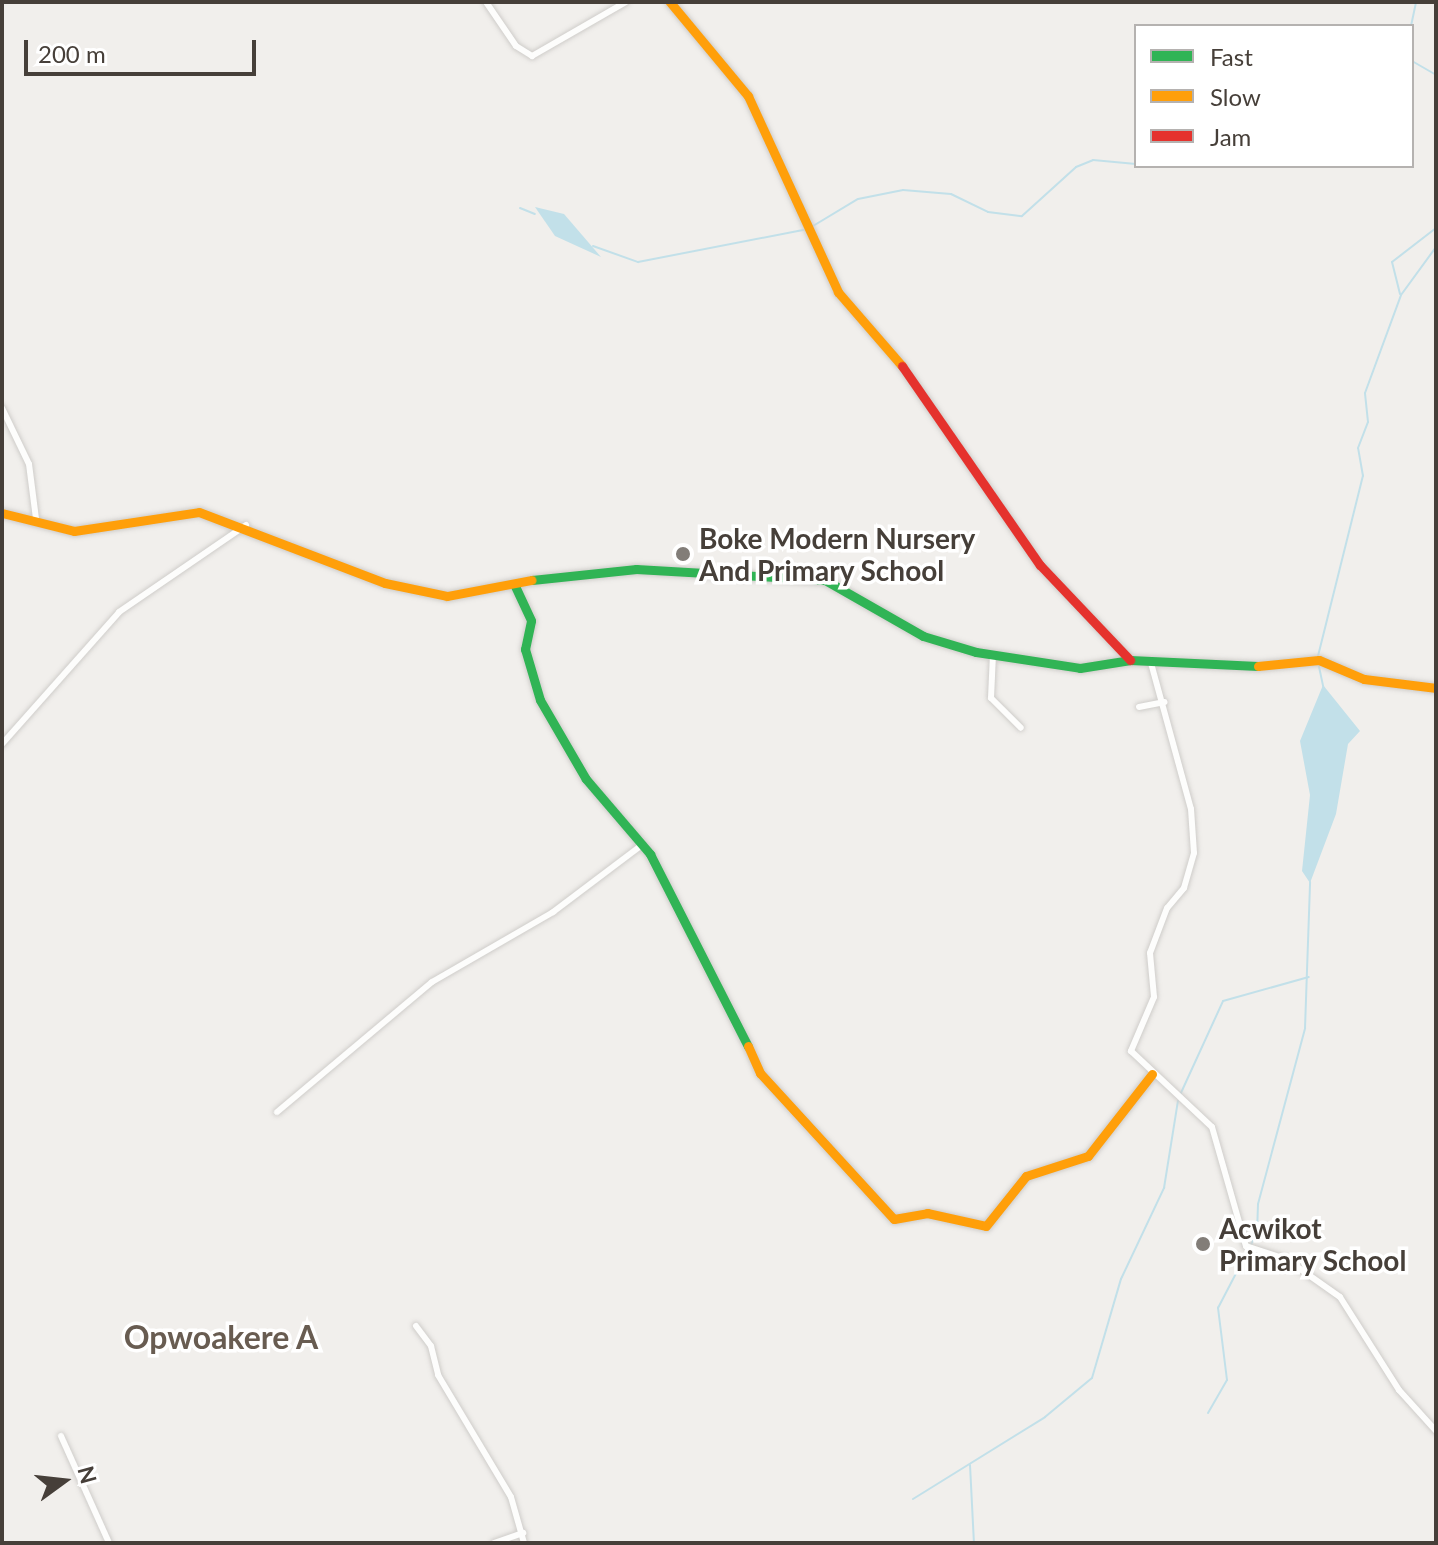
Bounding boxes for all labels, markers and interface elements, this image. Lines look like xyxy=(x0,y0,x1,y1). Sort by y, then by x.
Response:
scale bar xyxy=(28,24,260,74)
legend xyxy=(1134,24,1414,168)
text: 200 m xyxy=(38,39,106,68)
text: Fast xyxy=(1210,42,1253,71)
text: Slow xyxy=(1210,82,1261,111)
text: Jam xyxy=(1210,122,1251,151)
place label: Boke Modern Nursery And Primary School xyxy=(699,521,975,587)
marker: Boke Modern Nursery And Primary School xyxy=(674,545,692,563)
place label: Acwikot Primary School xyxy=(1219,1211,1407,1277)
marker: Acwikot Primary School xyxy=(1194,1235,1212,1253)
district label: Opwoakere A xyxy=(123,1318,319,1356)
north arrow xyxy=(24,1441,104,1521)
text: N xyxy=(72,1463,103,1486)

